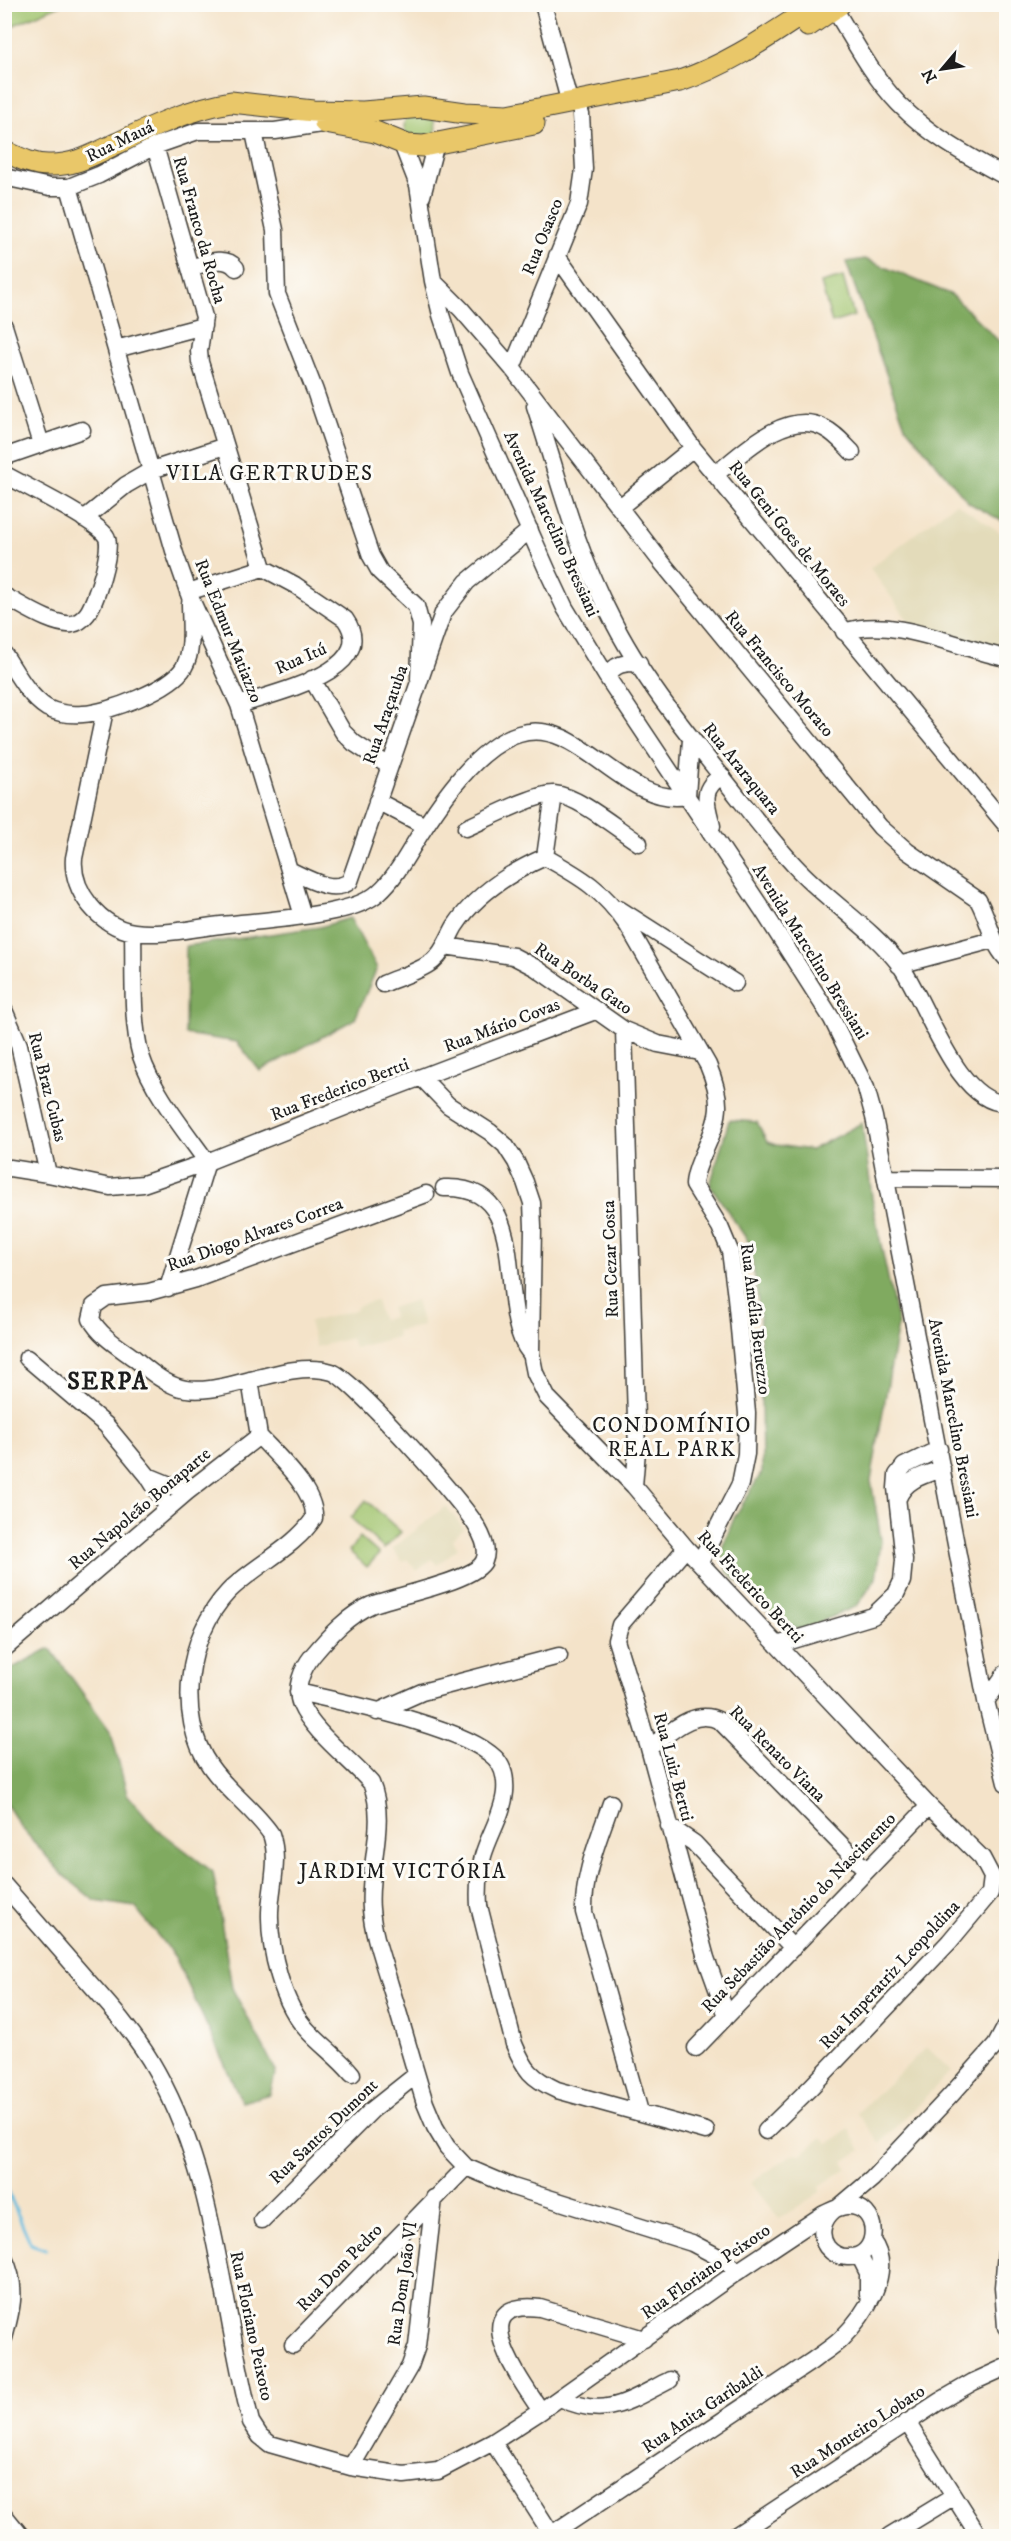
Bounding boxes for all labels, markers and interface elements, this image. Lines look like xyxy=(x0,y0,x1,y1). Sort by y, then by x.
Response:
north arrow xyxy=(912,39,972,99)
text: N xyxy=(918,65,942,86)
street label: Rua Mauá xyxy=(83,116,158,168)
street label: Rua Franco da Rocha xyxy=(167,154,231,307)
street label: Rua Osasco xyxy=(518,195,568,279)
street label: Avenida Marcelino Bressiani xyxy=(498,427,604,621)
street label: Rua Geni Goes de Moraes xyxy=(723,456,855,612)
district label: VILA GERTRUDES xyxy=(166,461,373,487)
street label: Rua Edmur Matiazzo xyxy=(189,556,267,706)
street label: Rua Francisco Morato xyxy=(720,606,839,742)
street label: Rua Itú xyxy=(272,638,330,680)
street label: Rua Araçatuba xyxy=(359,662,413,768)
street label: Rua Araraquara xyxy=(697,719,785,820)
street label: Avenida Marcelino Bressiani xyxy=(747,860,873,1044)
street label: Rua Borba Gato xyxy=(530,938,636,1020)
street label: Rua Mário Covas xyxy=(441,994,563,1058)
street label: Rua Braz Cubas xyxy=(23,1030,71,1144)
street label: Rua Frederico Bertti xyxy=(268,1054,412,1126)
street label: Rua Diogo Alvares Correa xyxy=(164,1193,346,1277)
street label: Rua Cezar Costa xyxy=(598,1199,624,1318)
street label: Rua Amélia Beruezzo xyxy=(735,1242,775,1396)
street label: Avenida Marcelino Bressiani xyxy=(923,1316,983,1520)
district label: SERPA xyxy=(67,1367,149,1397)
district label: CONDOMÍNIO REAL PARK xyxy=(592,1411,752,1463)
street label: Rua Napoleão Bonaparte xyxy=(64,1443,216,1575)
street label: Rua Frederico Bertti xyxy=(692,1526,808,1648)
street label: Rua Renato Viana xyxy=(724,1701,830,1807)
street label: Rua Luiz Bertti xyxy=(648,1710,698,1824)
street label: Rua Sebastião Antônio do Nascimento xyxy=(697,1808,901,2018)
district label: JARDIM VICTÓRIA xyxy=(297,1857,507,1885)
street label: Rua Imperatriz Leopoldina xyxy=(815,1896,965,2054)
street label: Rua Santos Dumont xyxy=(265,2074,383,2189)
street label: Rua Dom Pedro xyxy=(293,2219,388,2317)
street label: Rua Floriano Peixoto xyxy=(637,2219,775,2325)
street label: Rua Dom João Vl xyxy=(383,2220,423,2347)
street label: Rua Floriano Peixoto xyxy=(224,2249,278,2403)
street label: Rua Anita Garibaldi xyxy=(638,2361,768,2459)
street label: Rua Monteiro Lobato xyxy=(787,2380,930,2484)

